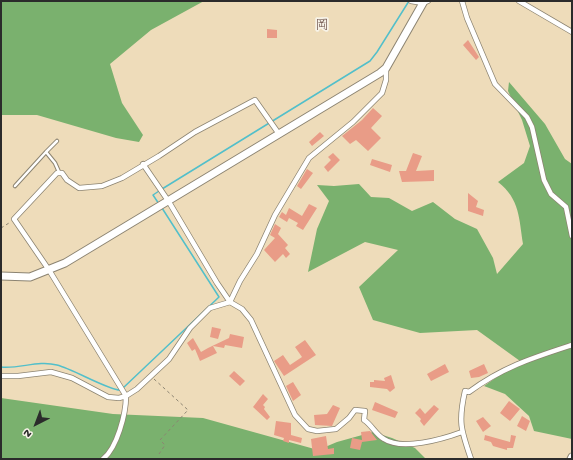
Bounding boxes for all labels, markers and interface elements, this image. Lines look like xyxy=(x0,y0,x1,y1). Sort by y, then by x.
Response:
district label: 岡 xyxy=(315,19,329,35)
north arrow xyxy=(16,404,56,444)
text: N xyxy=(21,426,35,440)

